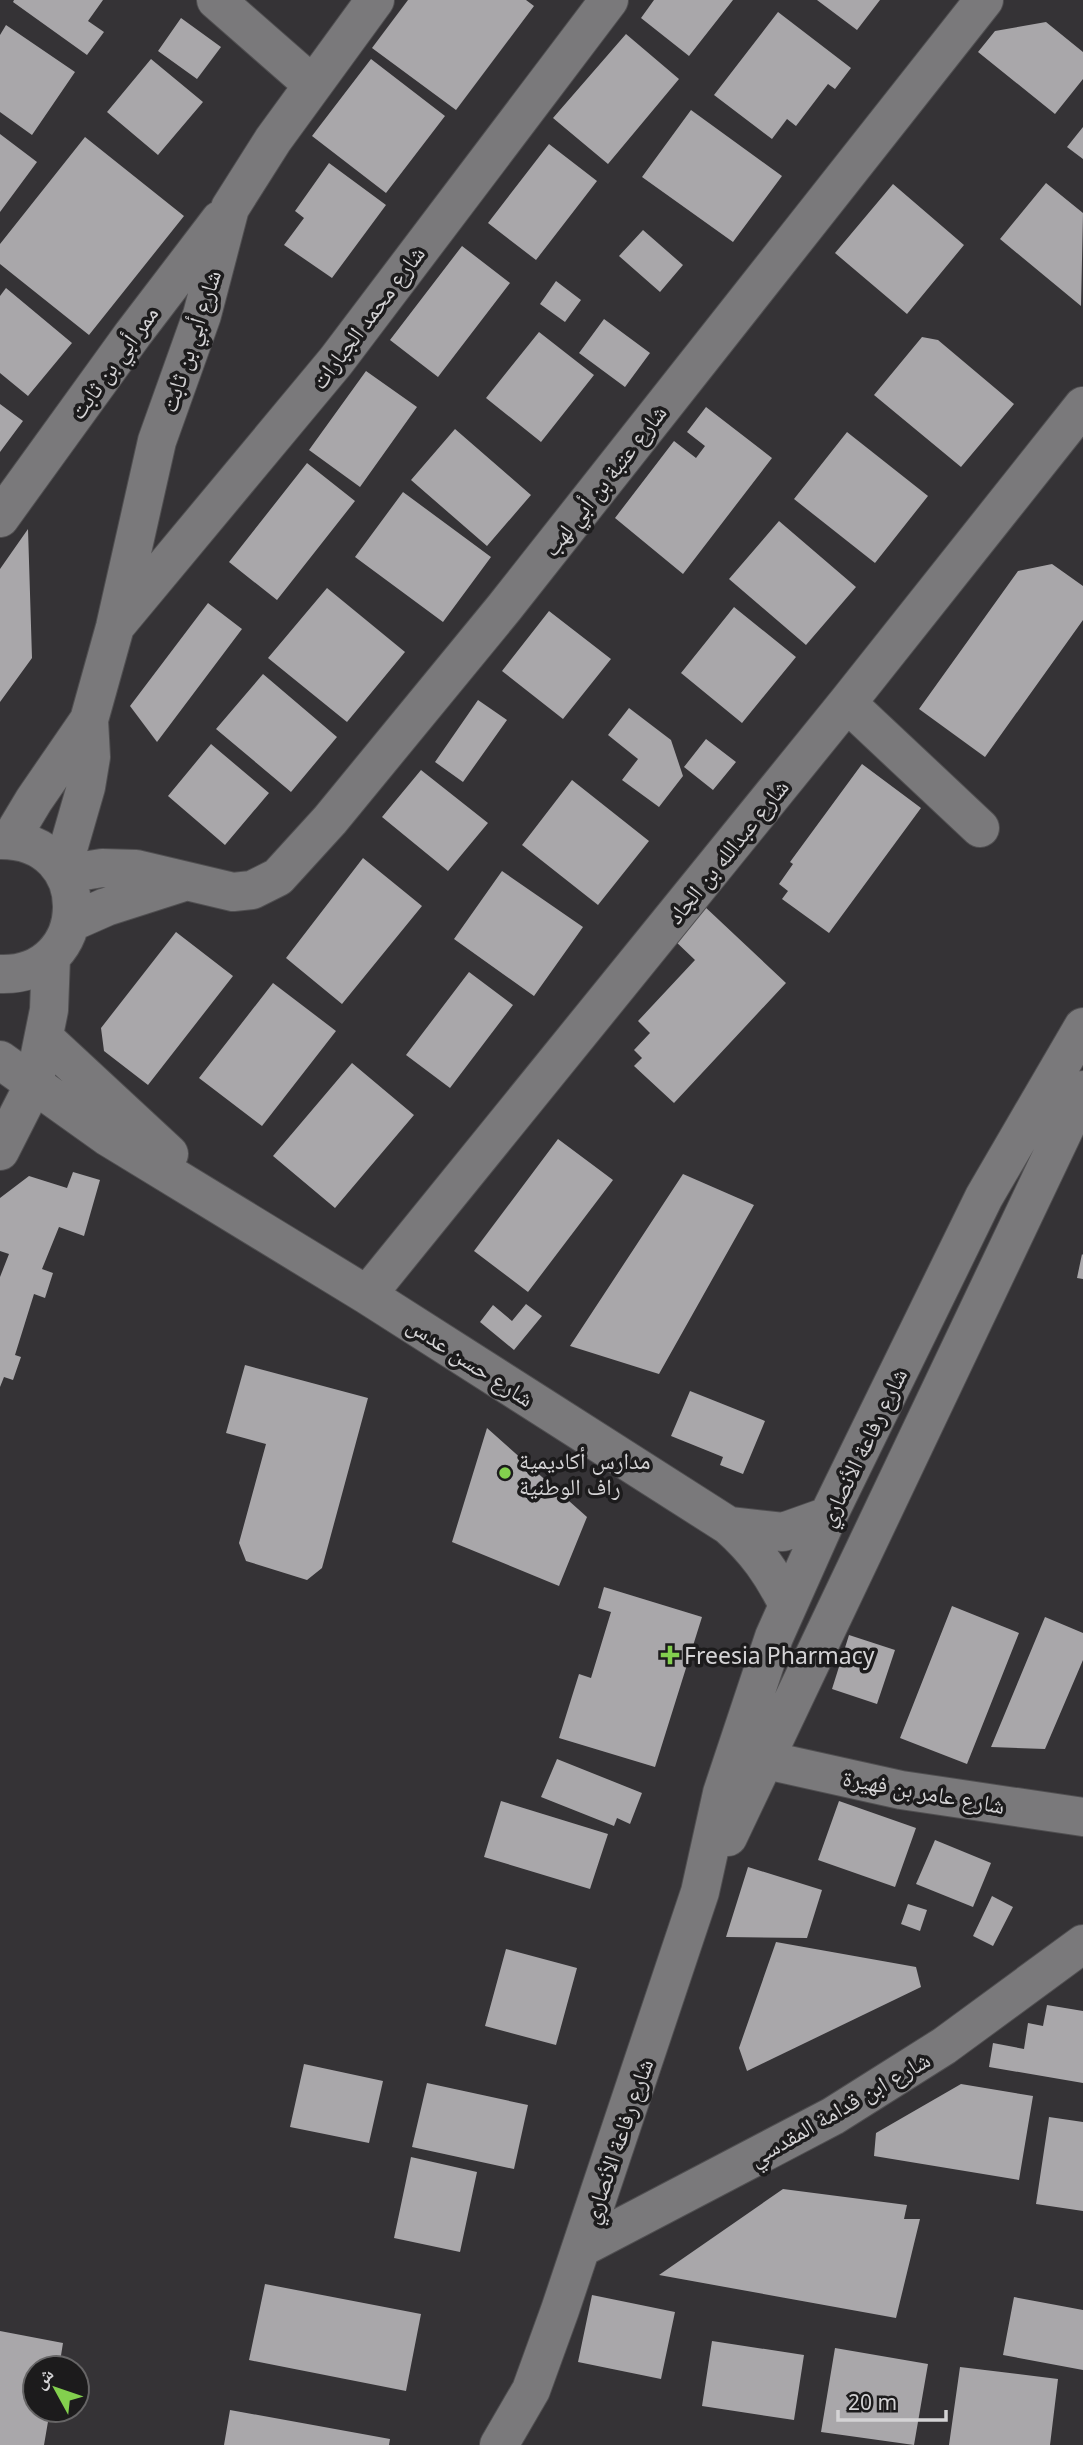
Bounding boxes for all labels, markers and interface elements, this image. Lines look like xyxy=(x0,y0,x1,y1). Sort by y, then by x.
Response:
street label: شارع محمد الجبارات xyxy=(302,239,432,395)
street label: شارع أبي بن ثابت xyxy=(152,266,232,417)
street label: ممر أبي بن ثابت xyxy=(61,299,168,428)
street label: شارع عتبة بن أبي لهب xyxy=(535,397,676,565)
street label: شارع عبدالله بن الجاد xyxy=(659,772,795,930)
street label: شارع حسن عدس xyxy=(402,1308,540,1414)
street label: شارع رفاعة الأنصاري xyxy=(810,1362,918,1533)
place label: مدارس أكاديمية راف الوطنية xyxy=(519,1444,650,1502)
marker: مدارس أكاديمية راف الوطنية xyxy=(497,1465,513,1481)
place label: Freesia Pharmacy xyxy=(684,1639,875,1671)
marker: Freesia Pharmacy xyxy=(662,1647,678,1663)
street label: شارع عامر بن فهيرة xyxy=(840,1761,1008,1821)
street label: شارع ابن قدامة المقدسي xyxy=(742,2043,937,2176)
street label: شارع رفاعة الأنصاري xyxy=(574,2054,664,2229)
north arrow xyxy=(21,2354,91,2424)
text: ش xyxy=(27,2362,59,2394)
scale bar xyxy=(838,2378,946,2422)
text: 20 m xyxy=(848,2388,897,2416)

